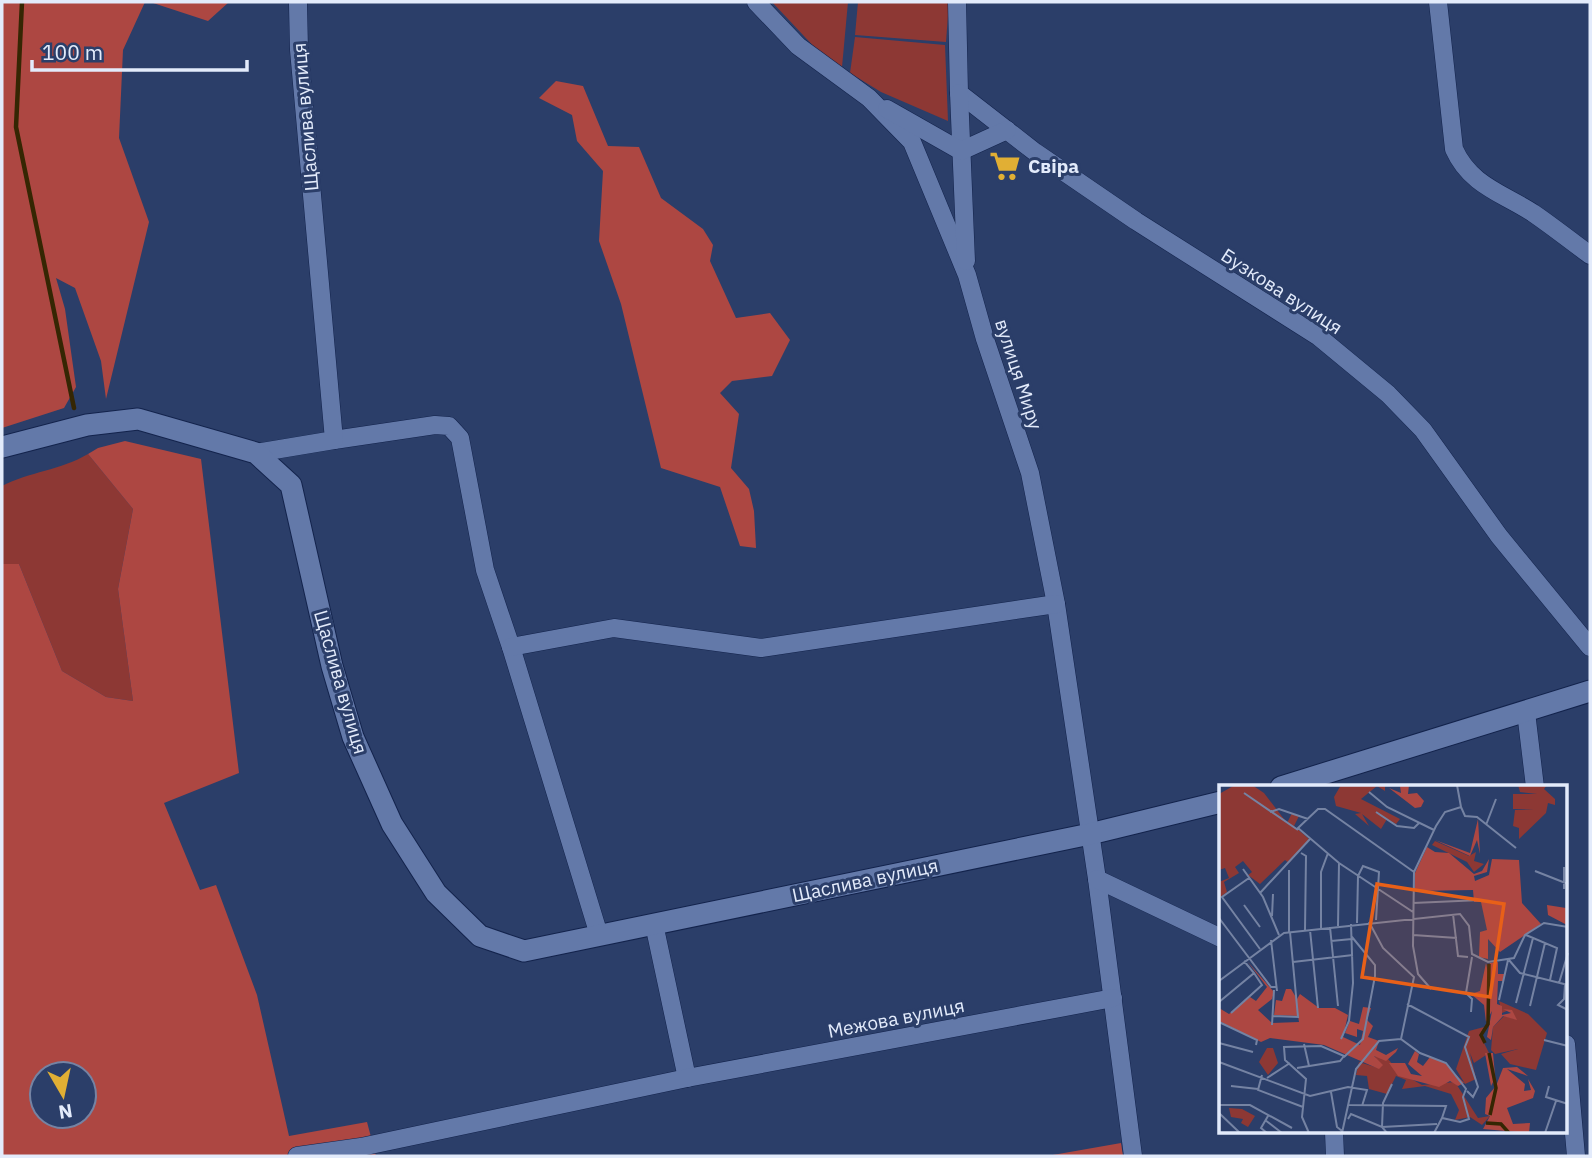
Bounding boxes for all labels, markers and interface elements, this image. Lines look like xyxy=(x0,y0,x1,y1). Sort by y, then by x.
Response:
scale bar xyxy=(32,28,247,72)
text: 100 m xyxy=(42,38,103,66)
street label: Щаслива вулиця xyxy=(287,42,323,192)
supermarket icon: Свіра xyxy=(988,149,1022,183)
place label: Свіра xyxy=(1028,154,1079,178)
street label: Бузкова вулиця xyxy=(1217,243,1347,339)
street label: вулиця Миру xyxy=(990,316,1048,433)
street label: Щаслива вулиця xyxy=(309,607,373,757)
inset map xyxy=(1219,785,1568,1134)
street label: Щаслива вулиця xyxy=(790,853,940,907)
street label: Межова вулиця xyxy=(826,993,966,1043)
north arrow xyxy=(28,1060,98,1130)
text: N xyxy=(57,1099,74,1125)

